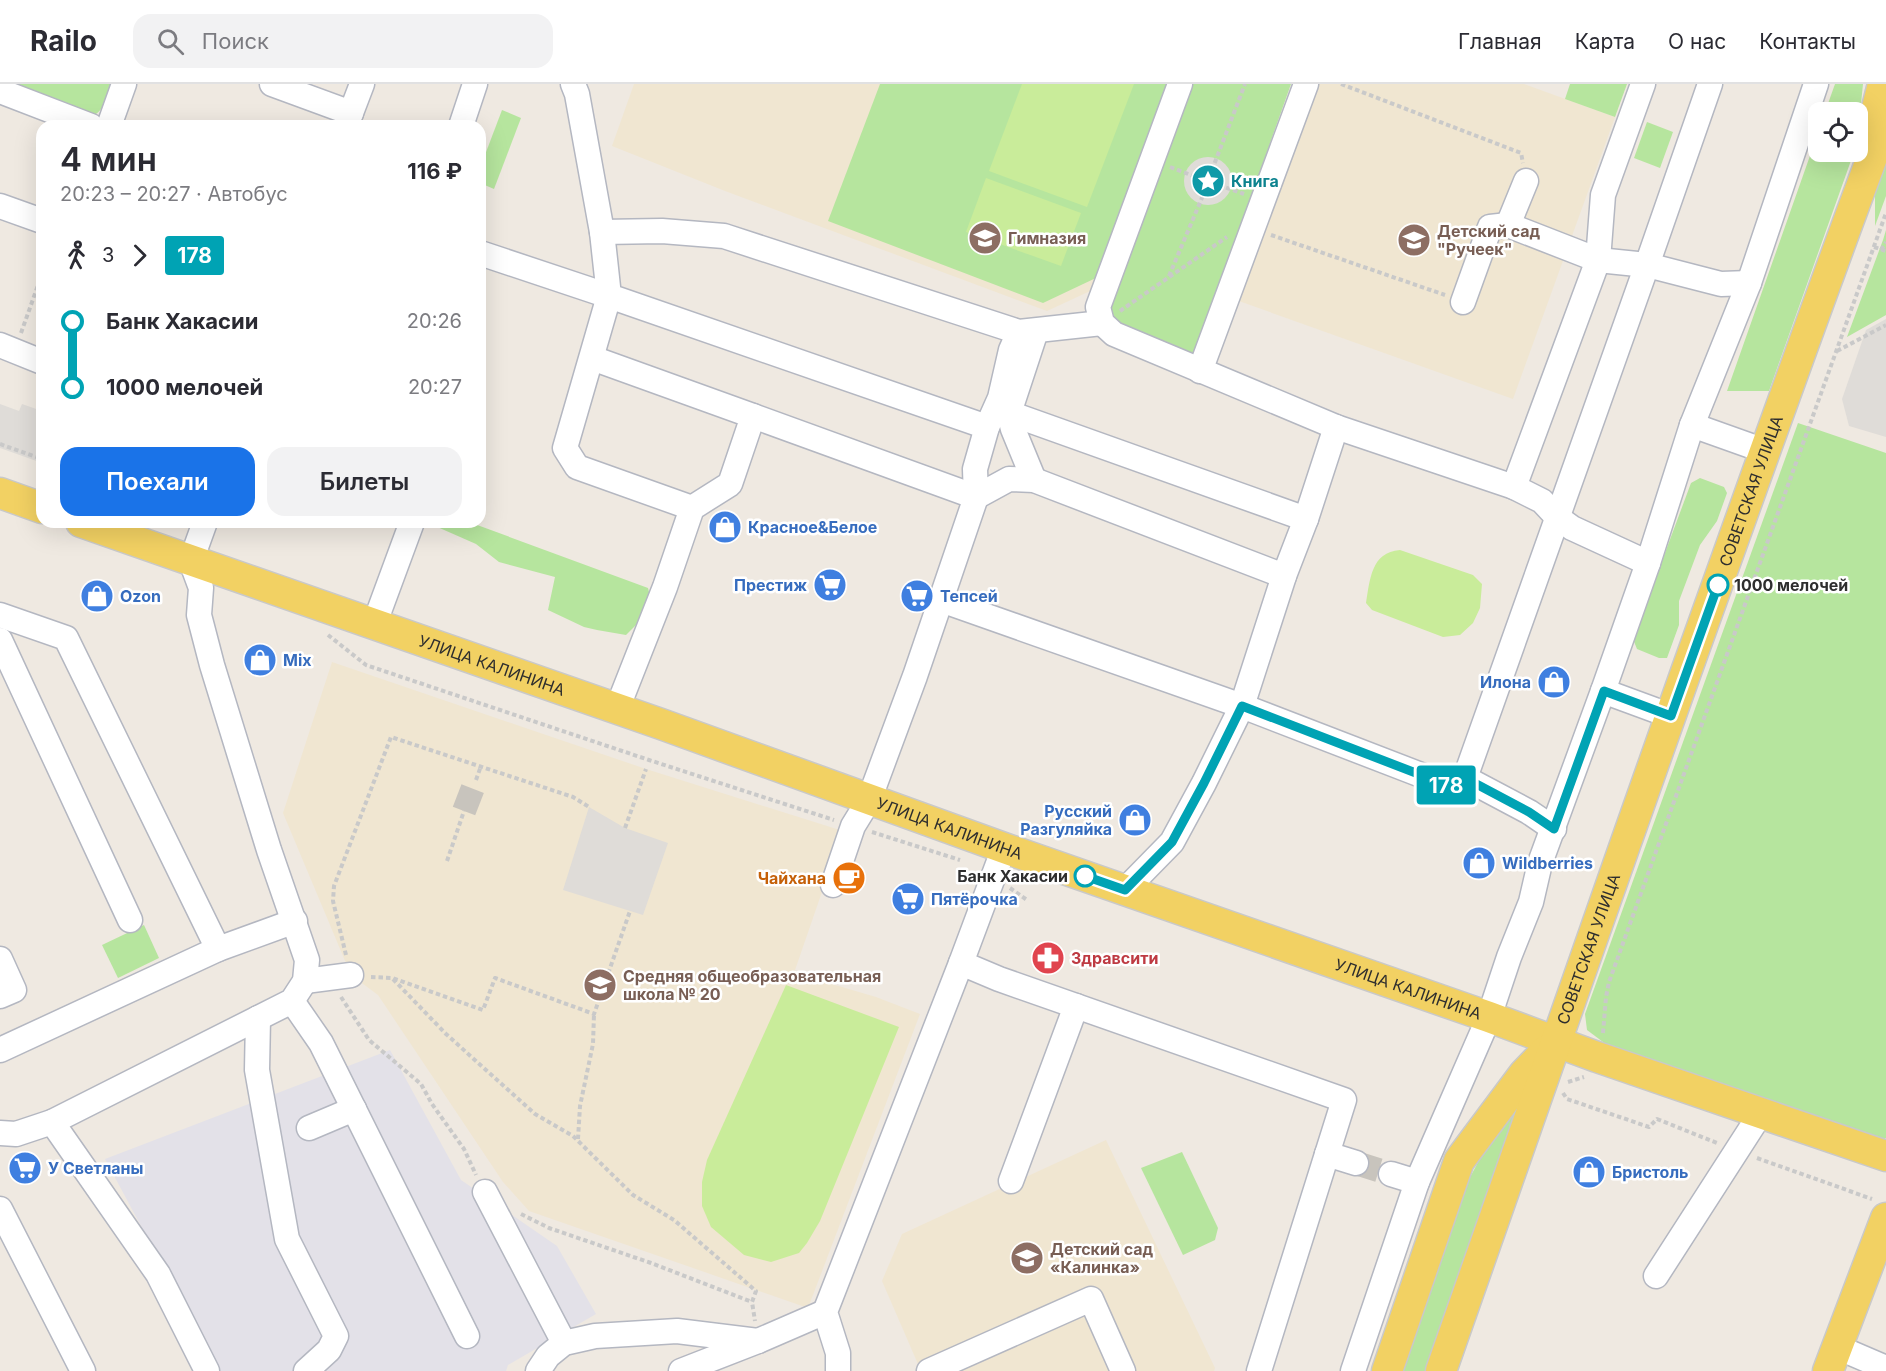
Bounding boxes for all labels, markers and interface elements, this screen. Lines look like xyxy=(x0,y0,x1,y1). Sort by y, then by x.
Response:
search box xyxy=(133,14,553,68)
text: Railo xyxy=(30,24,97,58)
icon: search xyxy=(154,25,187,58)
text: Поиск xyxy=(202,28,269,54)
text: Главная xyxy=(1458,29,1542,54)
text: Карта xyxy=(1575,29,1635,54)
text: О нас xyxy=(1668,29,1726,54)
text: Контакты xyxy=(1759,29,1856,54)
map controls xyxy=(1808,102,1868,162)
button: locate xyxy=(1808,102,1868,162)
text: 4 мин xyxy=(60,139,157,179)
text: 116 ₽ xyxy=(407,158,462,184)
place icon: Книга xyxy=(1190,163,1226,199)
place label: Книга xyxy=(1231,171,1279,191)
text: 20:23 – 20:27 · Автобус xyxy=(60,182,288,206)
school or university icon: Гимназия xyxy=(967,220,1003,256)
place label: Детский сад "Ручеек" xyxy=(1437,221,1541,259)
school or university icon: Детский сад "Ручеек" xyxy=(1396,222,1432,258)
place label: Гимназия xyxy=(1008,228,1086,248)
icon: walk xyxy=(60,239,93,272)
icon: forward xyxy=(123,239,156,272)
text: 3 xyxy=(102,243,114,267)
text: 178 xyxy=(177,243,212,268)
text: Банк Хакасии xyxy=(106,308,258,334)
text: 20:26 xyxy=(407,309,462,333)
text: 1000 мелочей xyxy=(106,374,263,400)
text: 20:27 xyxy=(408,375,462,399)
street label: СОВЕТСКАЯ УЛИЦА xyxy=(1715,413,1787,569)
button: Поехали xyxy=(60,447,255,516)
button: Билеты xyxy=(267,447,462,516)
shop icon: Красное&Белое xyxy=(707,509,743,545)
place label: Красное&Белое xyxy=(748,517,877,537)
supermarket icon: Престиж xyxy=(812,567,848,603)
marker: 1000 мелочей xyxy=(1707,574,1729,596)
place label: Престиж xyxy=(734,575,807,595)
place label: 1000 мелочей xyxy=(1734,575,1848,595)
shop icon: Ozon xyxy=(79,578,115,614)
supermarket icon: Тепсей xyxy=(899,578,935,614)
place label: Ozon xyxy=(120,586,161,606)
place label: Тепсей xyxy=(940,586,998,606)
street label: УЛИЦА КАЛИНИНА xyxy=(416,630,568,700)
shop icon: Mix xyxy=(242,642,278,678)
place label: Mix xyxy=(283,650,312,670)
shop icon: Илона xyxy=(1536,664,1572,700)
place label: Илона xyxy=(1480,672,1531,692)
line badge: 178 xyxy=(1412,766,1480,804)
text: 178 xyxy=(1429,773,1463,798)
street label: УЛИЦА КАЛИНИНА xyxy=(874,793,1025,864)
place label: Русский Разгуляйка xyxy=(1020,801,1112,839)
shop icon: Русский Разгуляйка xyxy=(1117,802,1153,838)
shop icon: Wildberries xyxy=(1461,845,1497,881)
place label: Wildberries xyxy=(1502,853,1593,873)
cafe icon: Чайхана xyxy=(831,860,867,896)
marker: Банк Хакасии xyxy=(1074,865,1096,887)
place label: Банк Хакасии xyxy=(957,866,1068,886)
place label: Чайхана xyxy=(758,868,826,888)
street label: СОВЕТСКАЯ УЛИЦА xyxy=(1552,871,1624,1027)
supermarket icon: Пятёрочка xyxy=(890,881,926,917)
place label: Пятёрочка xyxy=(931,889,1018,909)
pharmacy icon: Здравсити xyxy=(1030,940,1066,976)
place label: Здравсити xyxy=(1071,948,1158,968)
street label: УЛИЦА КАЛИНИНА xyxy=(1332,954,1484,1024)
place label: Средняя общеобразовательная школа № 20 xyxy=(623,966,881,1004)
school or university icon: Средняя общеобразовательная школа № 20 xyxy=(582,967,618,1003)
supermarket icon: У Светланы xyxy=(7,1150,43,1186)
shop icon: Бристоль xyxy=(1571,1154,1607,1190)
place label: У Светланы xyxy=(48,1158,143,1178)
place label: Бристоль xyxy=(1612,1162,1689,1182)
place label: Детский сад «Калинка» xyxy=(1050,1239,1154,1277)
school or university icon: Детский сад «Калинка» xyxy=(1009,1240,1045,1276)

